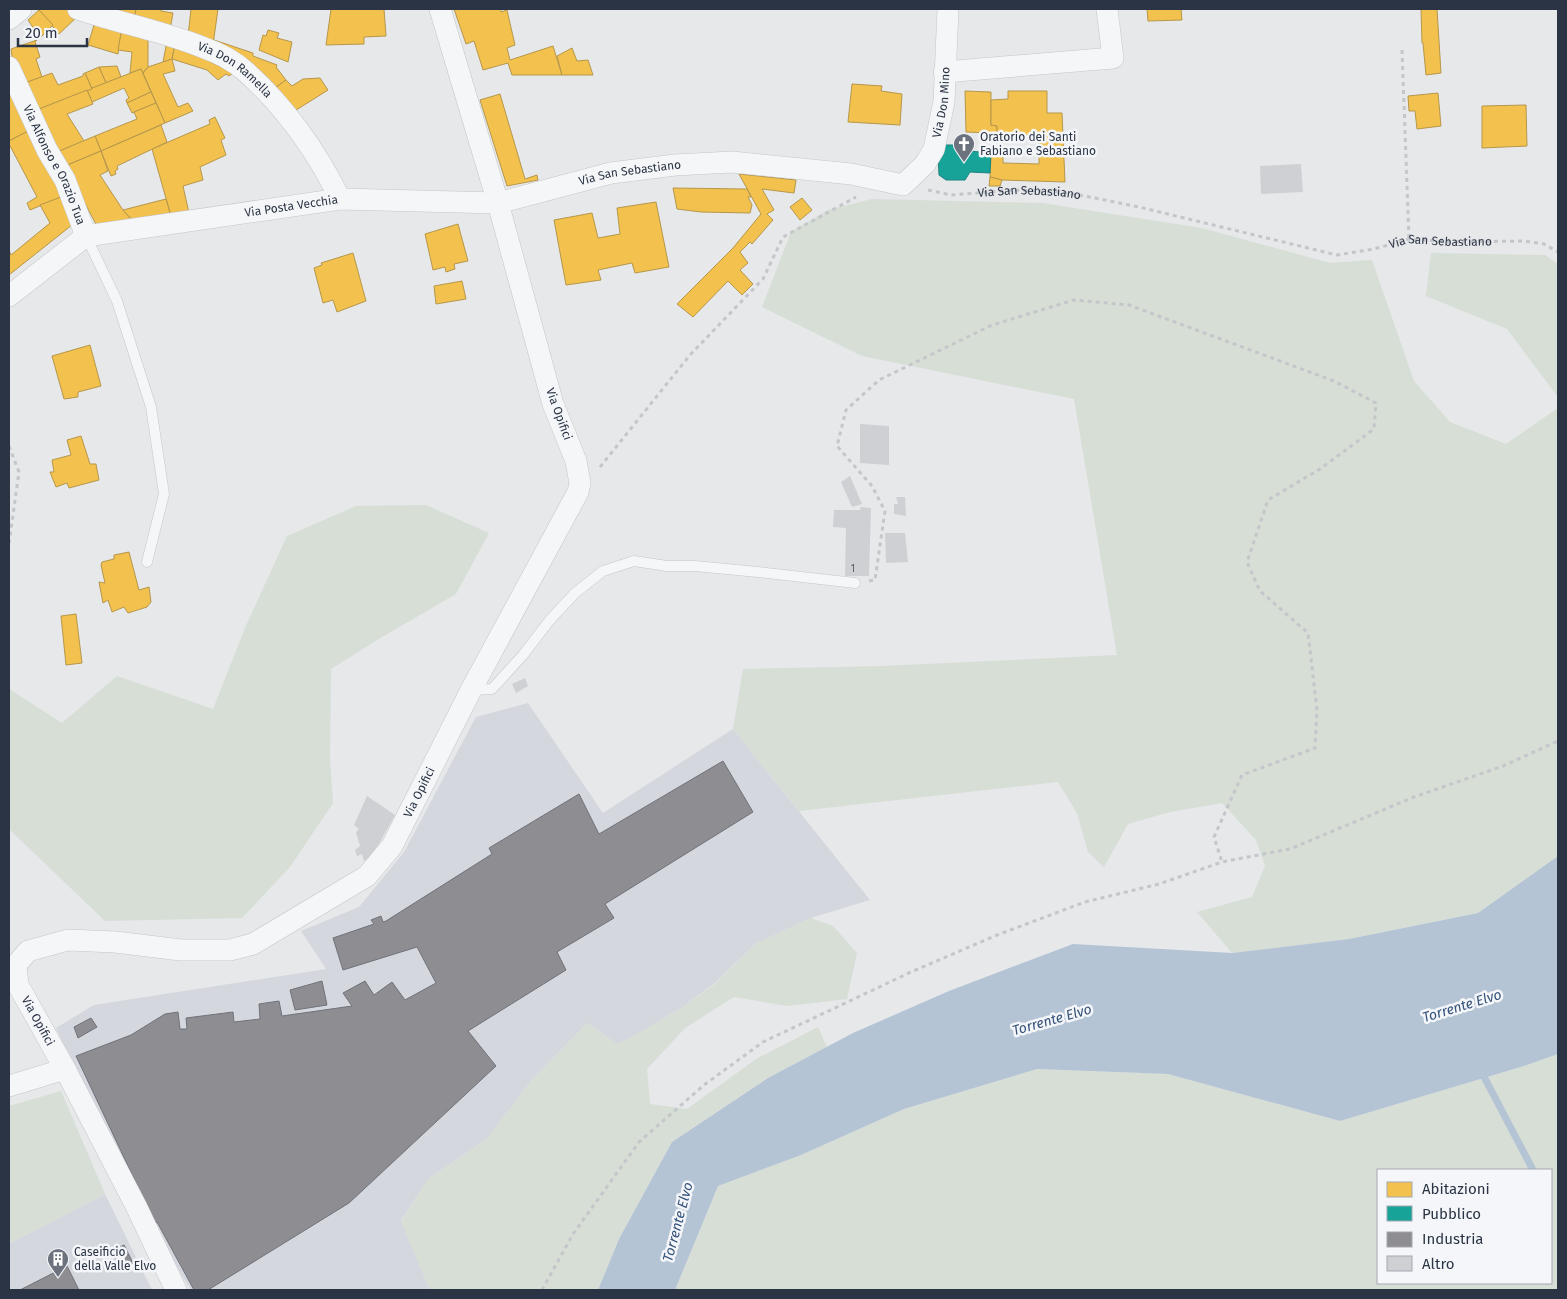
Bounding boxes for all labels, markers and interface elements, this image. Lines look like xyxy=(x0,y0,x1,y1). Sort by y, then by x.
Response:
scale bar xyxy=(18,15,86,47)
text: 20 m xyxy=(25,24,58,42)
street label: Via Don Ramella xyxy=(196,39,275,101)
street label: Via Don Mino xyxy=(930,66,953,139)
street label: Via Alfonso e Orazio Tua xyxy=(20,103,88,227)
place label: Oratorio dei Santi Fabiano e Sebastiano xyxy=(980,130,1096,158)
church icon: Oratorio dei Santi Fabiano e Sebastiano xyxy=(952,132,976,163)
street label: Via San Sebastiano xyxy=(577,158,681,188)
street label: Via San Sebastiano xyxy=(977,183,1082,202)
street label: Via Posta Vecchia xyxy=(244,192,339,220)
street label: Via San Sebastiano xyxy=(1387,232,1492,251)
street label: Via Opifici xyxy=(543,386,575,442)
house number: 1 xyxy=(851,563,855,575)
street label: Via Opifici xyxy=(401,765,438,820)
water label: Torrente Elvo xyxy=(1420,986,1504,1026)
street label: Via Opifici xyxy=(19,994,57,1048)
water label: Torrente Elvo xyxy=(1010,1001,1094,1039)
legend xyxy=(1377,1169,1552,1284)
water label: Torrente Elvo xyxy=(659,1180,697,1264)
text: Abitazioni xyxy=(1422,1180,1490,1198)
text: Pubblico xyxy=(1422,1205,1481,1223)
text: Industria xyxy=(1422,1230,1484,1248)
place label: Caseificio della Valle Elvo xyxy=(74,1245,156,1273)
building icon: Caseificio della Valle Elvo xyxy=(46,1247,70,1278)
text: Altro xyxy=(1422,1255,1455,1273)

